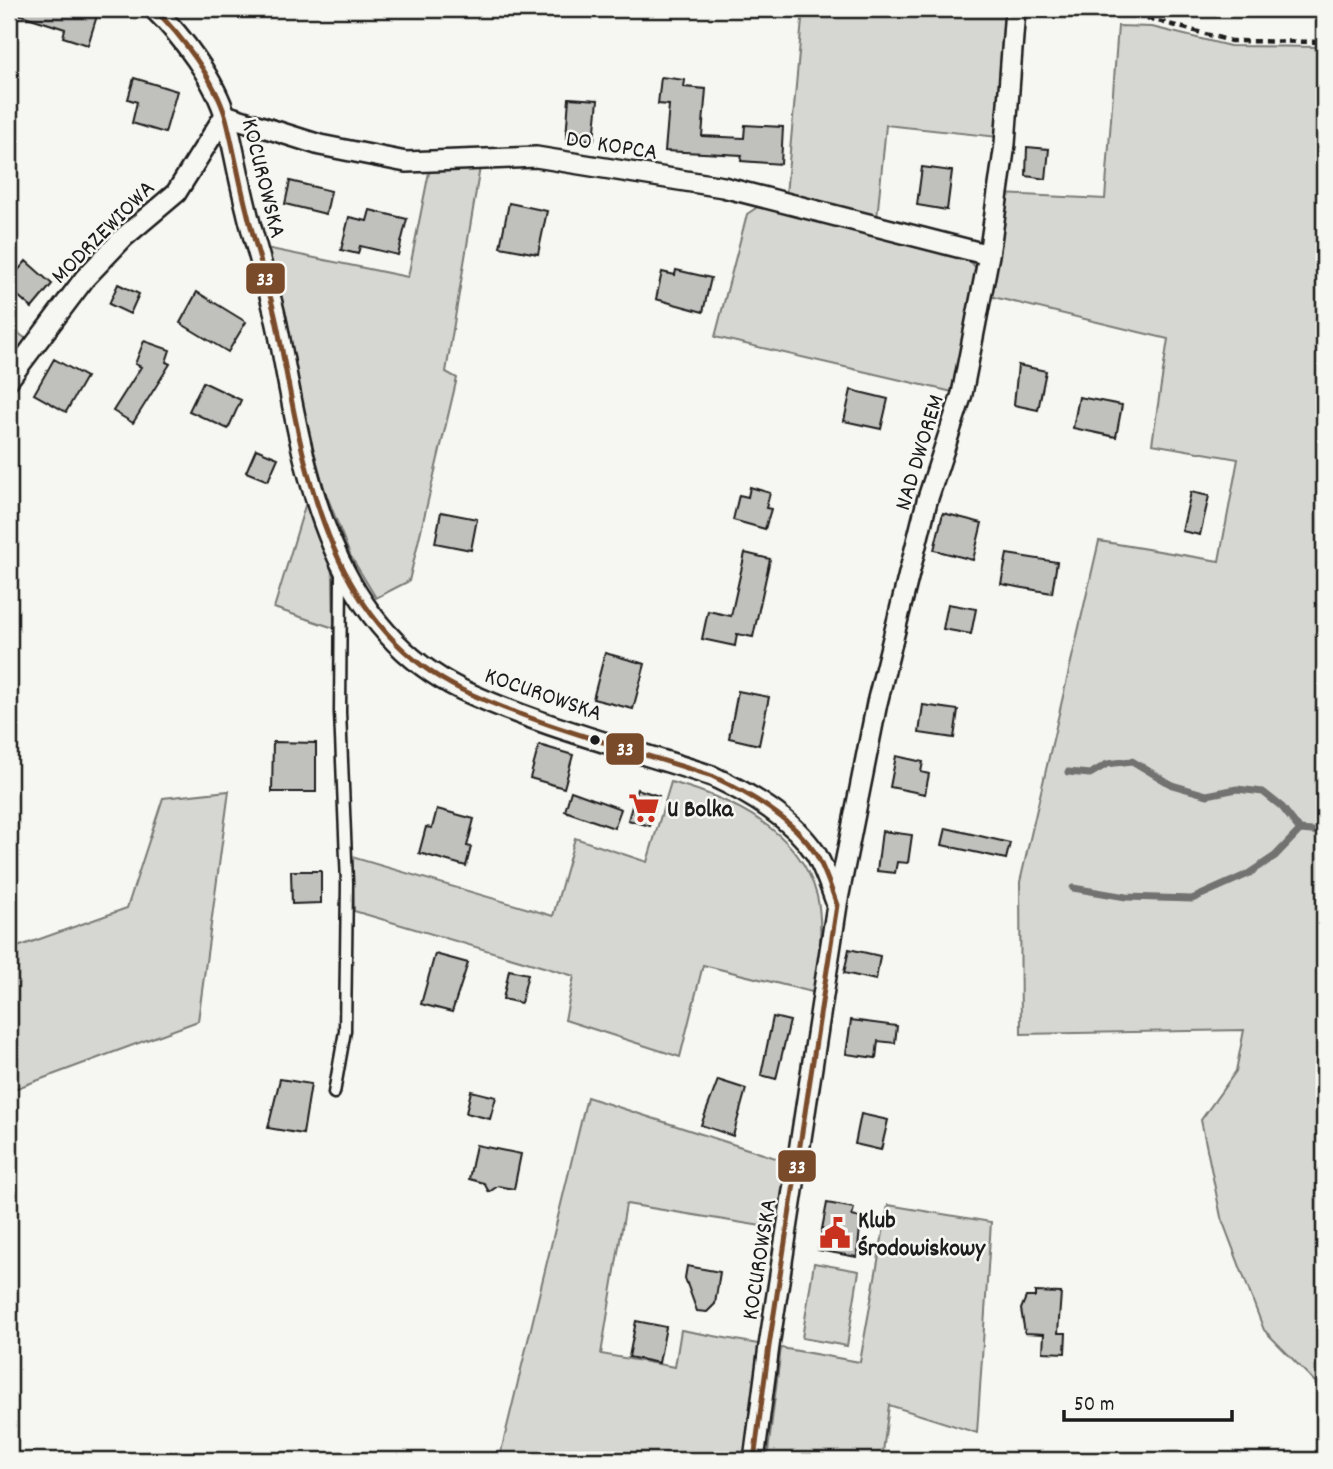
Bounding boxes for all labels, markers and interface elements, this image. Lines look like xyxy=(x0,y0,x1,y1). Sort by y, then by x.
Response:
street label: KOCUROWSKA xyxy=(231,115,293,242)
street label: DO KOPCA xyxy=(563,123,660,171)
street label: MODRZEWIOWA xyxy=(44,173,164,293)
line badge: 33 xyxy=(245,262,286,295)
text: 33 xyxy=(257,268,273,295)
street label: NAD DWOREM xyxy=(887,391,955,515)
street label: KOCUROWSKA xyxy=(480,660,606,732)
line badge: 33 xyxy=(605,732,645,766)
unlabelled marker xyxy=(588,733,602,747)
text: 33 xyxy=(617,738,633,765)
supermarket icon: U Bolka xyxy=(627,791,661,825)
place label: U Bolka xyxy=(667,794,734,828)
line badge: 33 xyxy=(777,1149,817,1183)
text: 33 xyxy=(789,1156,805,1183)
street label: KOCUROWSKA xyxy=(735,1196,787,1323)
place label: Klub Środowiskowy xyxy=(858,1205,986,1267)
public building icon: Klub Środowiskowy xyxy=(818,1216,852,1250)
scale bar xyxy=(1064,1378,1232,1422)
text: 50 m xyxy=(1074,1391,1114,1421)

